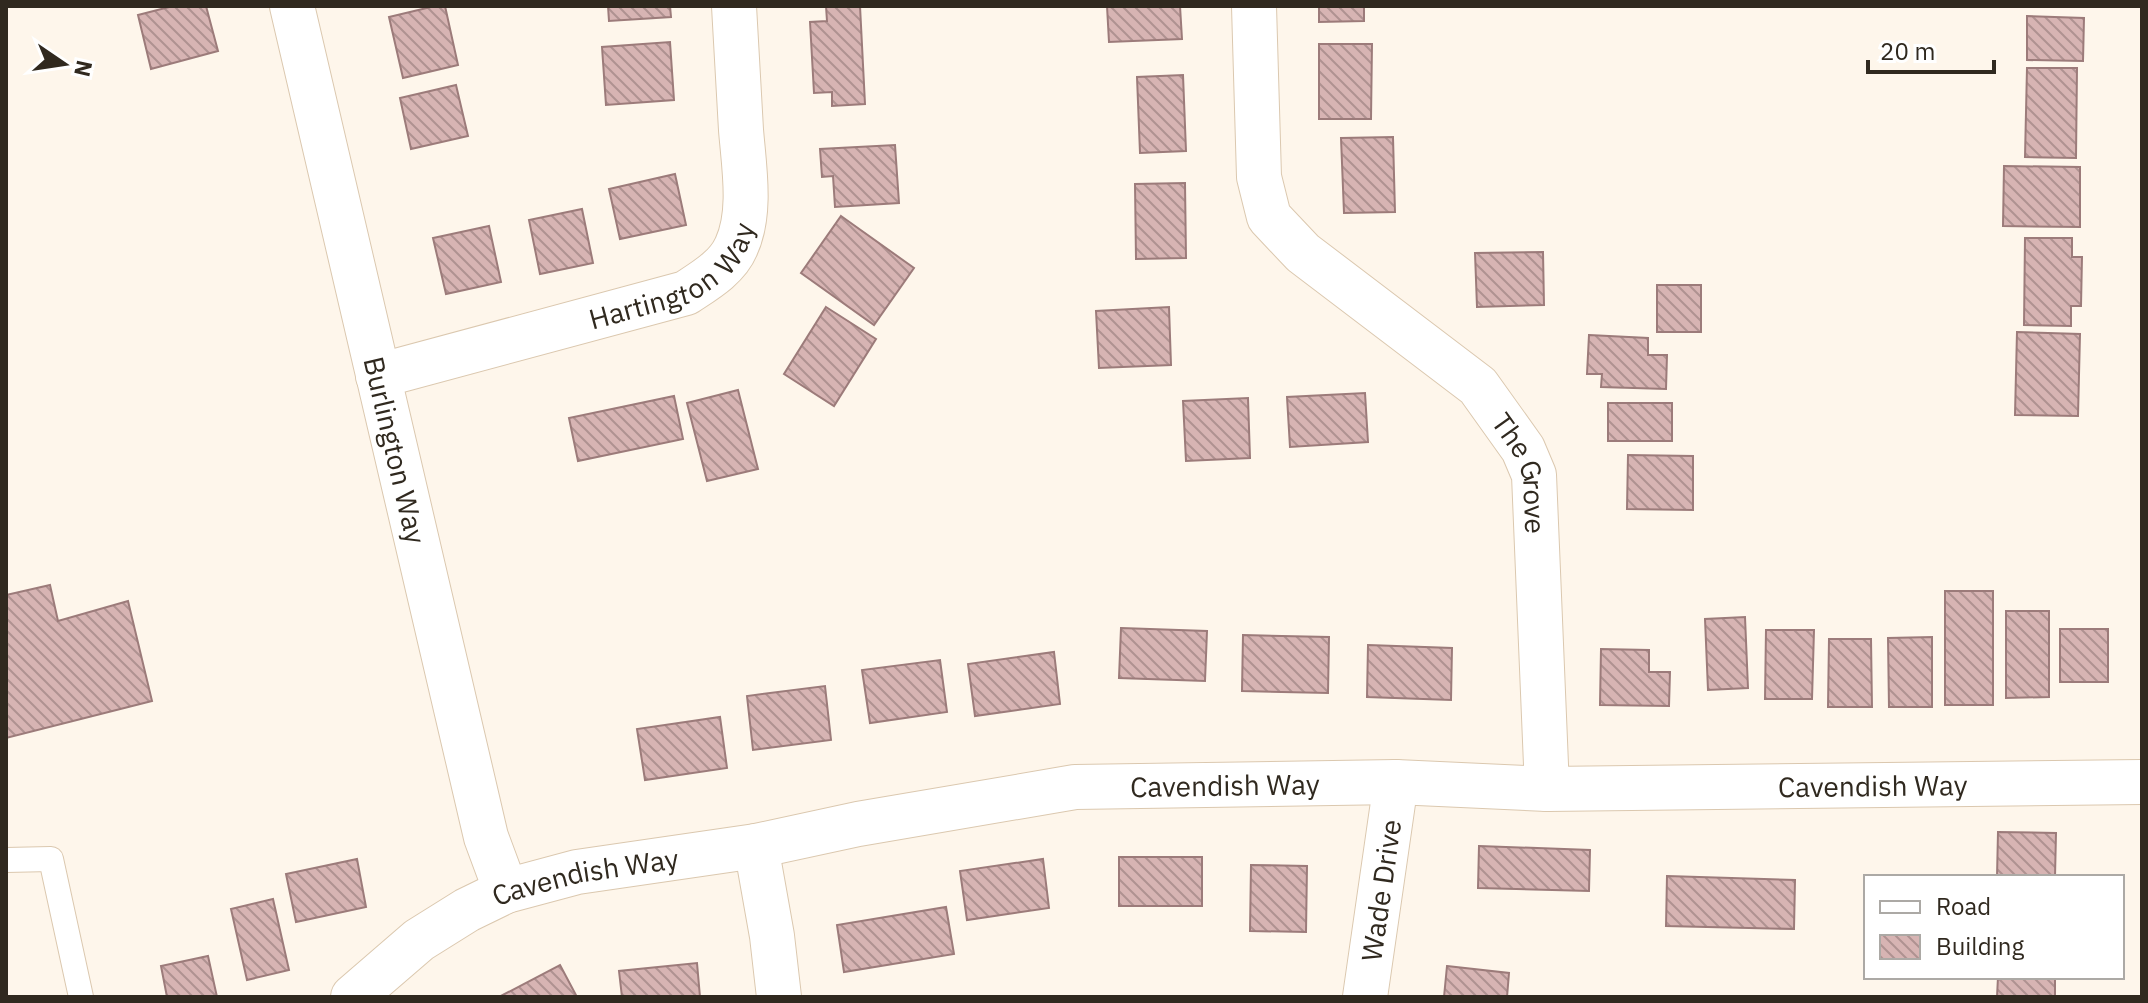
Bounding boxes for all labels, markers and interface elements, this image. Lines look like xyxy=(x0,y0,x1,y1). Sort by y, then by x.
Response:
north arrow xyxy=(24,24,104,104)
scale bar xyxy=(1868,24,1994,74)
text: 20 m xyxy=(1880,35,1935,67)
text: N xyxy=(68,58,100,80)
street label: Hartington Way xyxy=(585,219,762,337)
street label: Burlington Way xyxy=(356,353,435,547)
street label: The Grove xyxy=(1484,405,1555,534)
street label: Cavendish Way xyxy=(1130,765,1320,805)
street label: Cavendish Way xyxy=(1778,766,1968,805)
street label: Wade Drive xyxy=(1352,817,1409,963)
street label: Cavendish Way xyxy=(485,839,681,914)
legend xyxy=(1864,875,2124,979)
text: Road xyxy=(1936,890,1991,922)
text: Building xyxy=(1936,930,2024,962)

